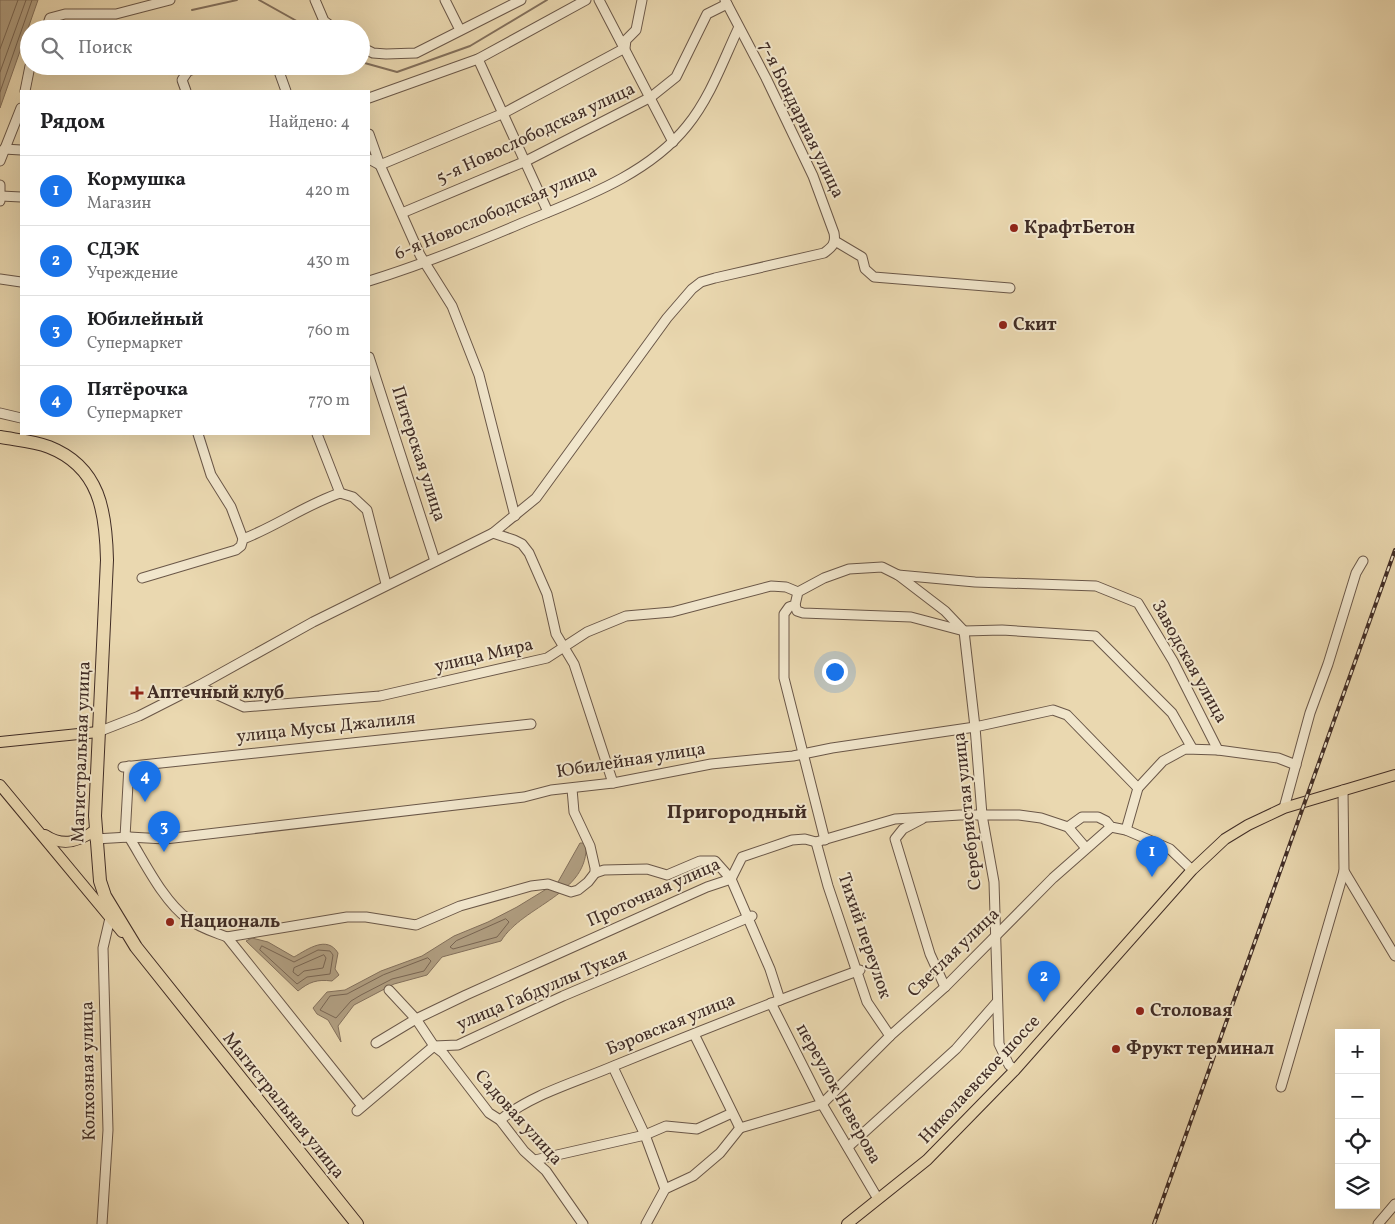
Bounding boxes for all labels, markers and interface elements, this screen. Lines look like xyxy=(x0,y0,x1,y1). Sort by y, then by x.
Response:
search box xyxy=(20,20,370,75)
icon: search xyxy=(38,34,66,62)
text: Поиск xyxy=(78,35,132,61)
street label: 7-я Бондарная улица xyxy=(752,37,850,203)
street label: 5-я Новослободская улица xyxy=(432,77,640,191)
text: Рядом xyxy=(40,108,105,137)
text: Найдено: 4 xyxy=(269,112,350,134)
street label: 6-я Новослободская улица xyxy=(391,159,601,267)
text: Кормушка xyxy=(87,167,186,193)
text: 1 xyxy=(53,180,59,202)
text: 420 m xyxy=(305,180,350,202)
text: Магазин xyxy=(87,193,151,215)
place label: КрафтБетон xyxy=(1024,216,1135,241)
marker: КрафтБетон xyxy=(1008,222,1020,234)
text: СДЭК xyxy=(87,237,139,263)
text: 2 xyxy=(52,250,60,272)
text: 430 m xyxy=(306,250,350,272)
text: Учреждение xyxy=(87,263,178,285)
text: Юбилейный xyxy=(87,307,203,333)
place label: Скит xyxy=(1013,313,1057,338)
marker: Скит xyxy=(997,319,1009,331)
text: 3 xyxy=(52,320,60,342)
text: 760 m xyxy=(307,320,350,342)
text: Супермаркет xyxy=(87,333,183,355)
text: Пятёрочка xyxy=(87,377,188,403)
street label: Питерская улица xyxy=(384,383,452,525)
text: 4 xyxy=(51,390,61,412)
text: 770 m xyxy=(308,390,350,412)
text: Супермаркет xyxy=(87,403,183,425)
street label: Заводская улица xyxy=(1145,596,1233,728)
street label: улица Мира xyxy=(432,632,536,680)
your location xyxy=(822,659,848,685)
street label: Магистральная улица xyxy=(66,661,98,843)
place label: Аптечный клуб xyxy=(147,681,284,706)
marker: Аптечный клуб xyxy=(131,687,143,699)
street label: улица Мусы Джалиля xyxy=(235,706,417,750)
street label: Серебристая улица xyxy=(947,731,989,891)
street label: Юбилейная улица xyxy=(555,737,707,785)
pin: 4 xyxy=(129,761,161,802)
district label: Пригородный xyxy=(667,799,807,827)
pin: 3 xyxy=(148,811,180,852)
pin: 1 xyxy=(1136,836,1168,877)
street label: Проточная улица xyxy=(583,852,725,934)
street label: Тихий переулок xyxy=(831,870,897,1003)
street label: Светлая улица xyxy=(902,902,1006,1004)
place label: Националь xyxy=(180,910,280,935)
marker: Националь xyxy=(164,916,176,928)
street label: улица Габдуллы Тукая xyxy=(453,943,631,1037)
pin: 2 xyxy=(1028,961,1060,1002)
street label: Бэровская улица xyxy=(603,988,739,1062)
place label: Столовая xyxy=(1150,999,1232,1024)
street label: Колхозная улица xyxy=(75,1001,103,1141)
marker: Столовая xyxy=(1134,1005,1146,1017)
street label: Николаевское шоссе xyxy=(914,1010,1046,1150)
street label: переулок Неверова xyxy=(789,1019,887,1169)
street label: Магистральная улица xyxy=(216,1027,350,1185)
map controls xyxy=(1335,1029,1380,1209)
button: + xyxy=(1335,1029,1380,1074)
place label: Фрукт терминал xyxy=(1126,1037,1274,1062)
marker: Фрукт терминал xyxy=(1110,1043,1122,1055)
street label: Садовая улица xyxy=(468,1065,568,1171)
button: − xyxy=(1335,1074,1380,1119)
button: locate xyxy=(1335,1119,1380,1164)
button: layers xyxy=(1335,1164,1380,1209)

